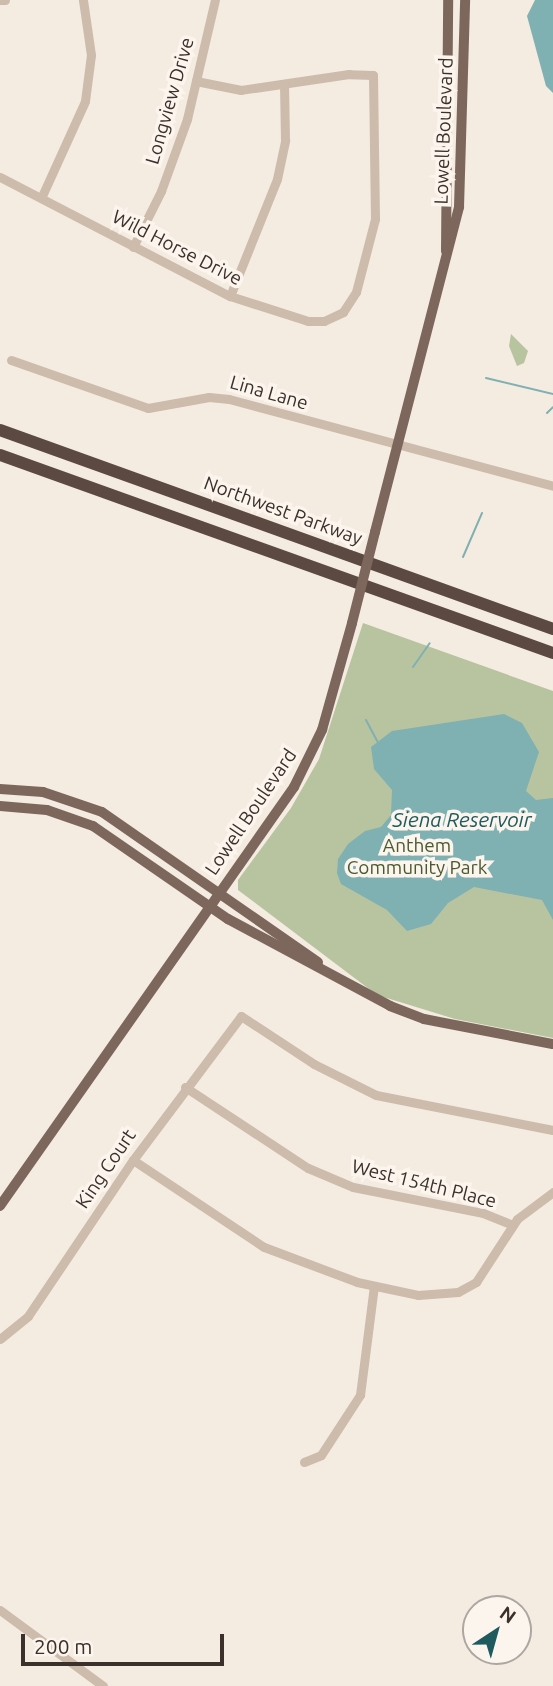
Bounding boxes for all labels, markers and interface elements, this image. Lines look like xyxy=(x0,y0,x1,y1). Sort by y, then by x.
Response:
street label: Longview Drive xyxy=(141,35,199,167)
street label: Lowell Boulevard xyxy=(430,57,458,205)
street label: Wild Horse Drive xyxy=(108,205,246,291)
street label: Lina Lane xyxy=(227,371,311,415)
street label: Northwest Parkway xyxy=(201,472,365,550)
street label: Lowell Boulevard xyxy=(200,745,302,879)
water label: Siena Reservoir xyxy=(392,806,532,832)
park label: Anthem Community Park xyxy=(347,835,487,879)
street label: King Court xyxy=(71,1125,141,1213)
street label: West 154th Place xyxy=(349,1155,499,1213)
north arrow xyxy=(462,1595,532,1665)
text: N xyxy=(496,1602,520,1628)
scale bar xyxy=(24,1620,228,1664)
text: 200 m xyxy=(34,1634,92,1658)

